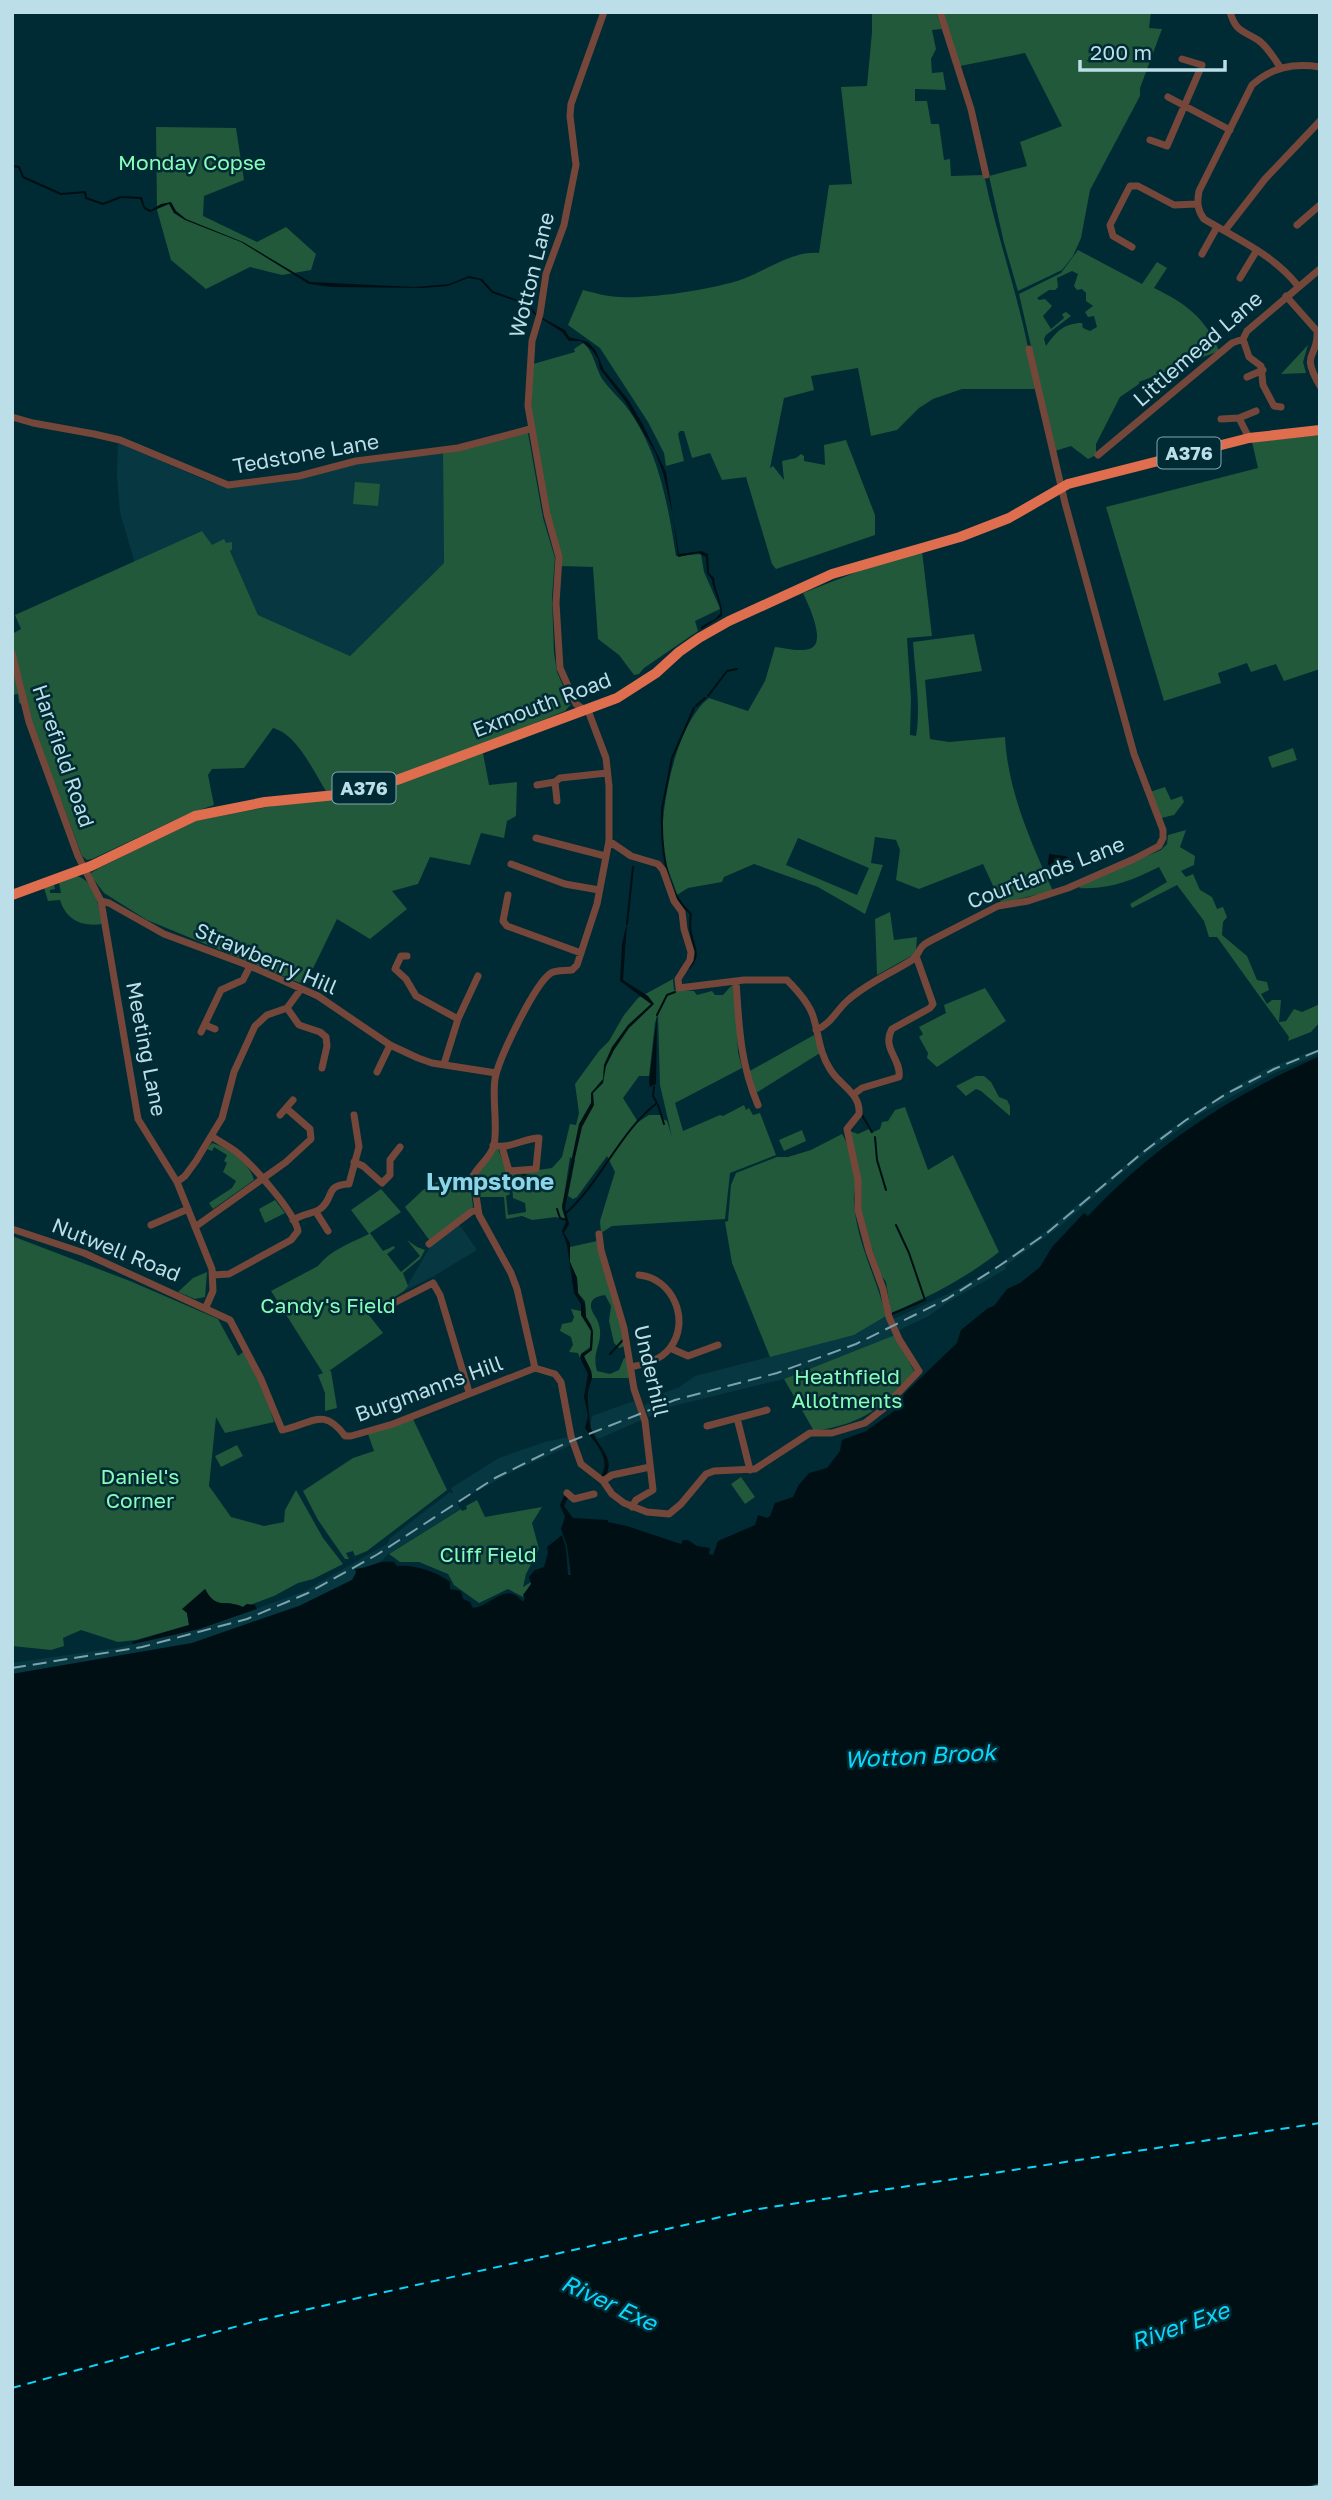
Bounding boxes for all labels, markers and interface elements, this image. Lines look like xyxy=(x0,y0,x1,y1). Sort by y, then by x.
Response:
scale bar xyxy=(1080,28,1225,72)
text: 200 m xyxy=(1090,39,1152,65)
park label: Monday Copse xyxy=(118,149,266,175)
street label: Wotton Lane xyxy=(503,209,559,340)
street label: Littlemead Lane xyxy=(1127,285,1267,411)
street label: Tedstone Lane xyxy=(231,427,381,479)
road number: A376 xyxy=(1158,437,1220,468)
street label: Exmouth Road xyxy=(469,666,615,742)
street label: Harefield Road xyxy=(27,681,101,831)
road number: A376 xyxy=(332,772,396,804)
street label: Courtlands Lane xyxy=(963,830,1128,914)
street label: Strawberry Hill xyxy=(191,916,342,1000)
street label: Meeting Lane xyxy=(121,979,173,1118)
district label: Lympstone xyxy=(426,1166,554,1195)
street label: Nutwell Road xyxy=(48,1211,184,1287)
park label: Candy's Field xyxy=(260,1292,396,1318)
street label: Underhill xyxy=(629,1322,675,1419)
street label: Burgmanns Hill xyxy=(351,1349,506,1427)
park label: Heathfield Allotments xyxy=(792,1363,902,1413)
park label: Daniel's Corner xyxy=(101,1463,179,1513)
park label: Cliff Field xyxy=(439,1541,537,1567)
water label: Wotton Brook xyxy=(844,1737,998,1773)
water label: River Exe xyxy=(557,2268,663,2337)
water label: River Exe xyxy=(1127,2295,1234,2355)

